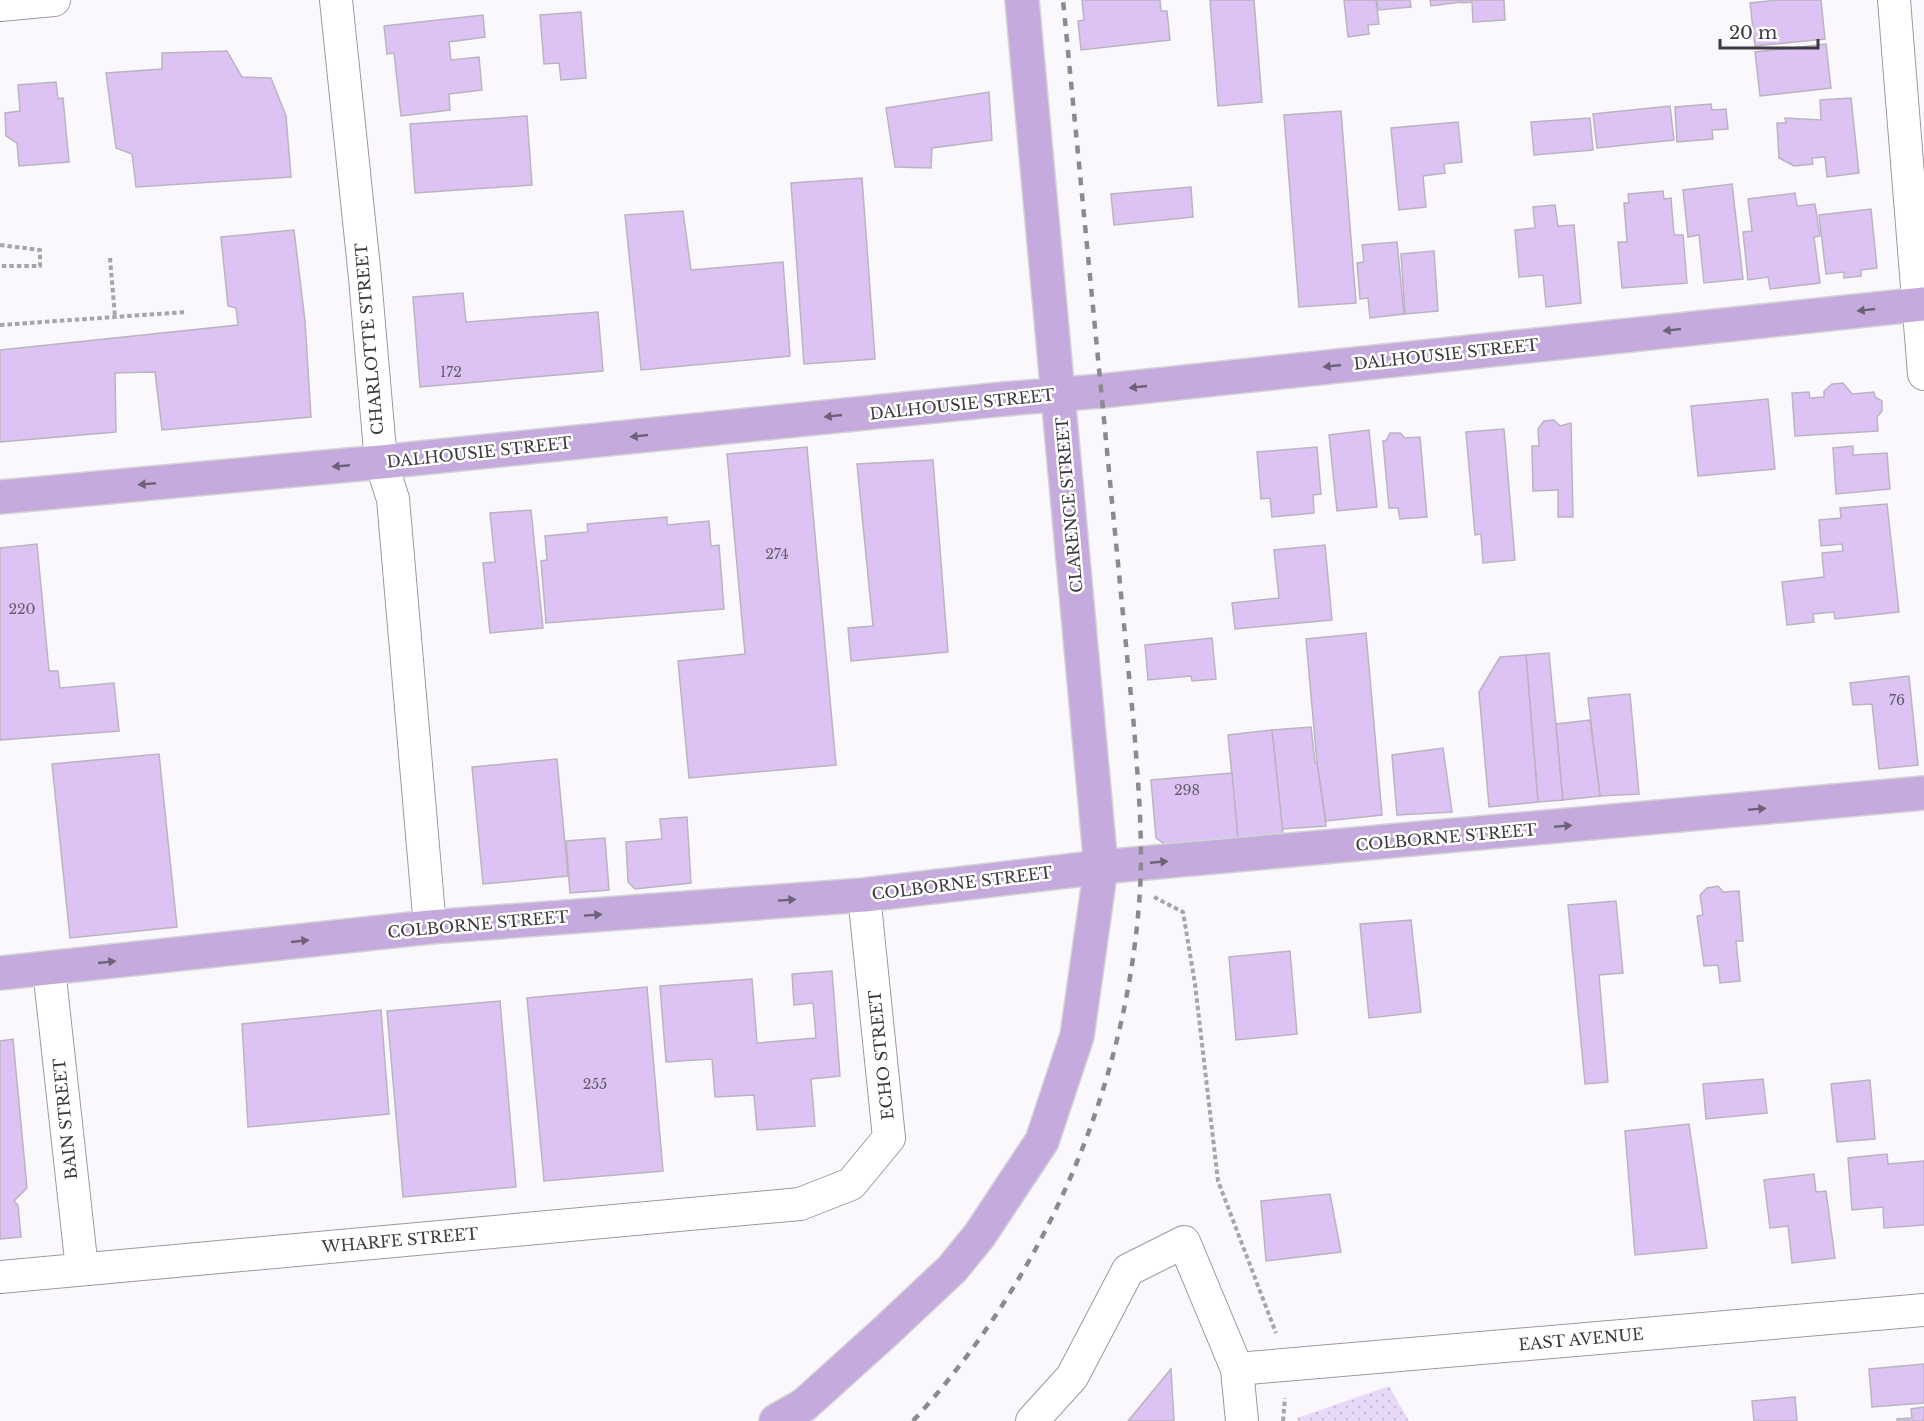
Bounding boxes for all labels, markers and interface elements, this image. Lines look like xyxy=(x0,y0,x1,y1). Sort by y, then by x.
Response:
scale bar xyxy=(1720,12,1818,50)
text: 20 m xyxy=(1729,22,1777,44)
street label: CHARLOTTE STREET xyxy=(351,242,387,436)
one-way arrow xyxy=(1856,305,1875,315)
one-way arrow xyxy=(1662,325,1681,335)
street label: DALHOUSIE STREET xyxy=(1353,334,1540,374)
one-way arrow xyxy=(1322,361,1341,371)
house number: 172 xyxy=(440,363,462,381)
one-way arrow xyxy=(1128,382,1147,392)
street label: DALHOUSIE STREET xyxy=(869,384,1056,424)
one-way arrow xyxy=(824,411,843,421)
street label: CLARENCE STREET xyxy=(1051,416,1087,594)
one-way arrow xyxy=(630,431,649,441)
street label: DALHOUSIE STREET xyxy=(386,432,573,472)
one-way arrow xyxy=(331,461,350,471)
one-way arrow xyxy=(137,479,156,489)
house number: 274 xyxy=(765,545,789,563)
house number: 220 xyxy=(8,600,36,618)
house number: 76 xyxy=(1889,691,1905,709)
house number: 298 xyxy=(1174,781,1200,799)
one-way arrow xyxy=(1747,804,1766,814)
street label: COLBORNE STREET xyxy=(1355,819,1537,855)
one-way arrow xyxy=(1553,821,1572,831)
one-way arrow xyxy=(1150,857,1169,867)
street label: COLBORNE STREET xyxy=(871,862,1053,904)
one-way arrow xyxy=(778,895,797,905)
street label: COLBORNE STREET xyxy=(387,906,569,942)
one-way arrow xyxy=(583,910,602,919)
one-way arrow xyxy=(291,936,310,946)
one-way arrow xyxy=(97,958,116,967)
street label: ECHO STREET xyxy=(864,989,898,1121)
street label: BAIN STREET xyxy=(49,1057,81,1181)
house number: 255 xyxy=(583,1075,607,1093)
street label: WHARFE STREET xyxy=(320,1223,479,1257)
street label: EAST AVENUE xyxy=(1518,1324,1644,1354)

